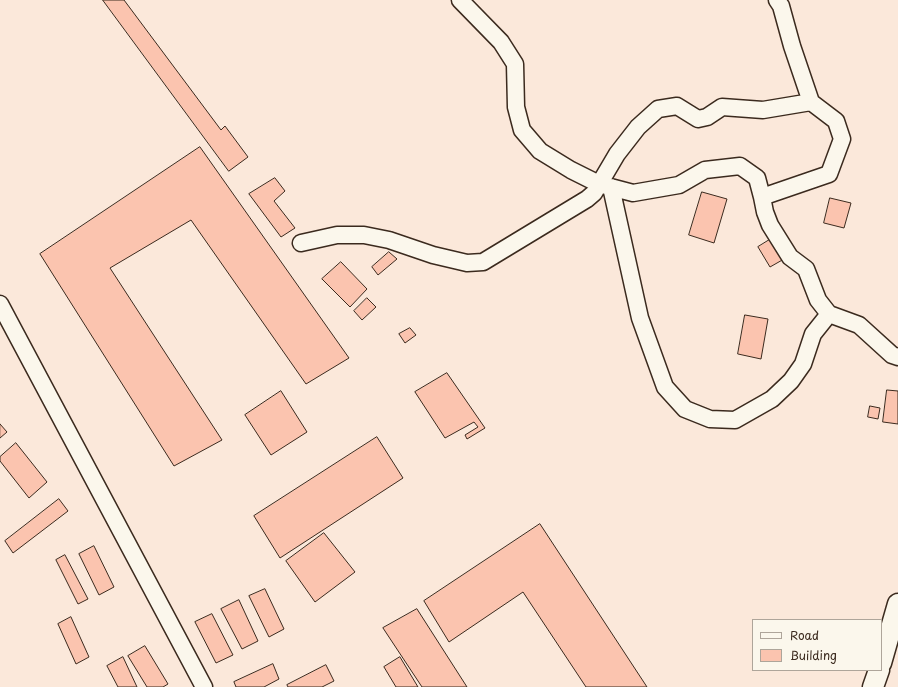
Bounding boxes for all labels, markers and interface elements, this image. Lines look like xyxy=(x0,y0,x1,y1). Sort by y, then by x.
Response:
legend xyxy=(752,619,882,671)
text: Road xyxy=(790,626,819,644)
text: Building xyxy=(790,646,837,664)

